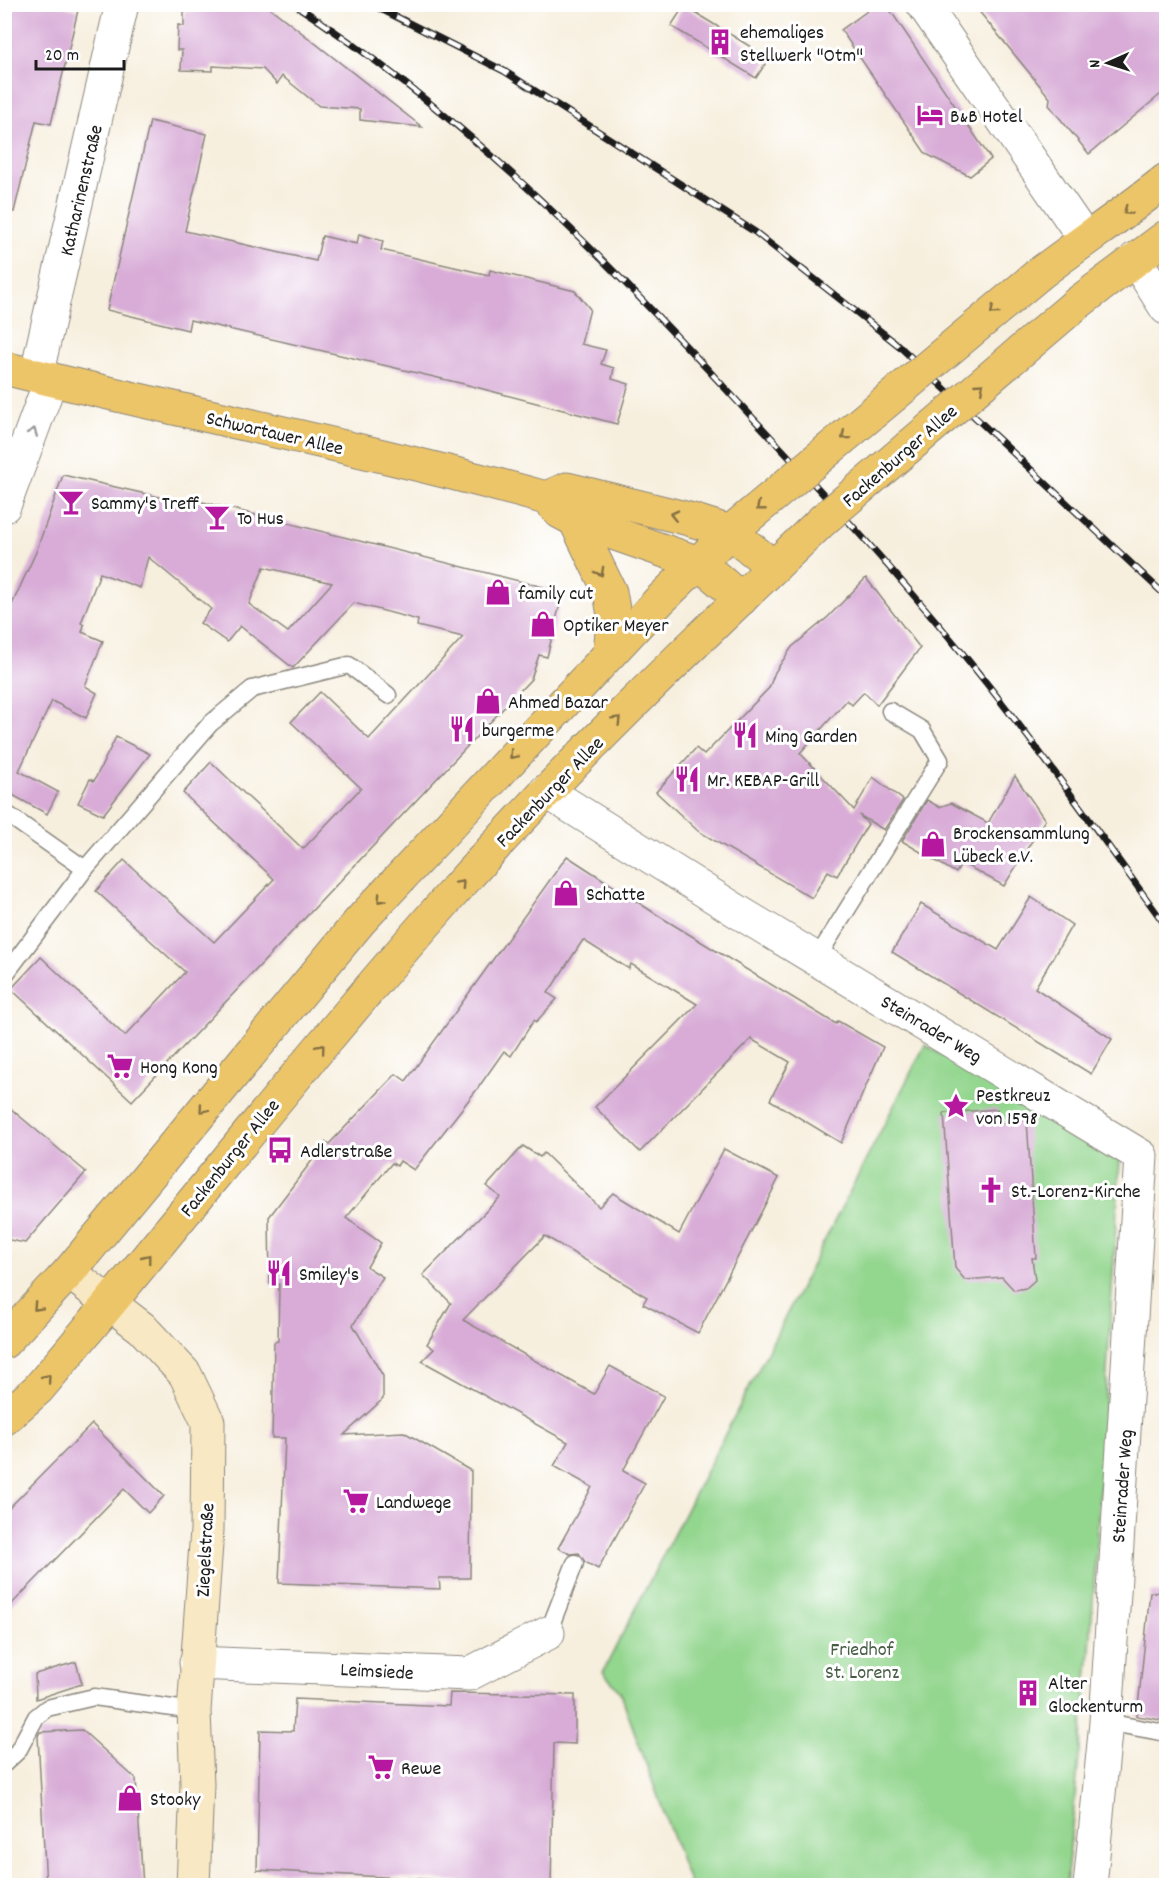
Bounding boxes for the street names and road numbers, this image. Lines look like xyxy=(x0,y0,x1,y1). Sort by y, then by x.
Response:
street label: Katharinenstraße xyxy=(54,122,112,259)
street label: Fackenburger Allee xyxy=(837,399,965,515)
street label: Schwartauer Allee xyxy=(203,406,346,464)
street label: Fackenburger Allee xyxy=(491,731,612,855)
street label: Steinrader Weg xyxy=(874,989,986,1072)
street label: Fackenburger Allee xyxy=(175,1094,288,1224)
street label: Steinrader Weg xyxy=(1106,1428,1142,1544)
street label: Ziegelstraße xyxy=(191,1502,223,1598)
street label: Leimsiede xyxy=(339,1657,414,1689)

